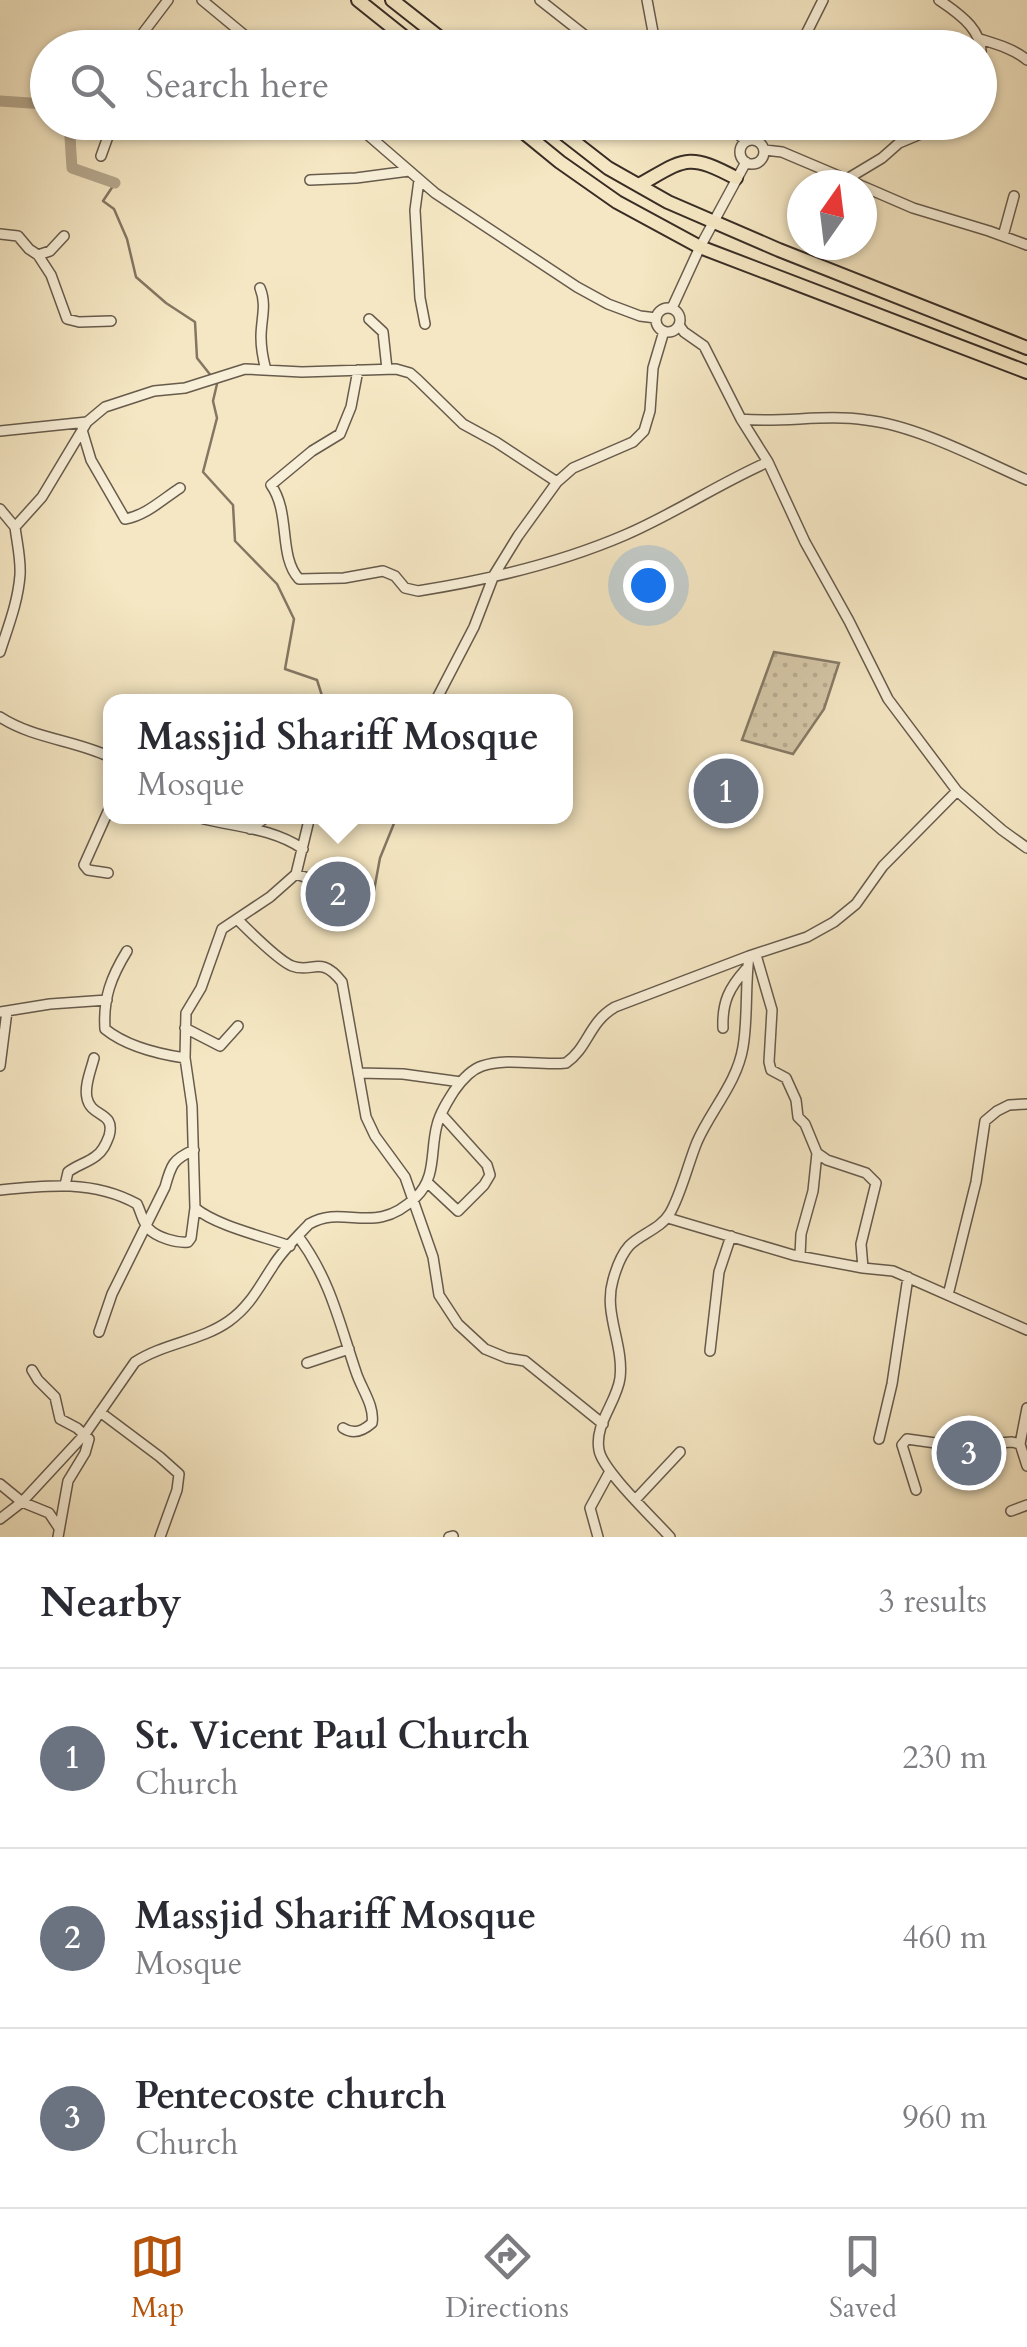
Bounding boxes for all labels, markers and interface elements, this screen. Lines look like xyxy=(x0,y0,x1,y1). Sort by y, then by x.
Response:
search box xyxy=(30,30,997,140)
icon: search xyxy=(65,58,120,113)
text: Search here xyxy=(145,59,329,111)
north arrow xyxy=(787,170,877,260)
your location xyxy=(623,560,674,611)
popup xyxy=(103,694,573,824)
text: Massjid Shariff Mosque xyxy=(137,711,539,763)
pin: 1 xyxy=(694,754,758,828)
text: Mosque xyxy=(137,763,245,807)
pin: 2 xyxy=(306,856,370,932)
pin: 3 xyxy=(936,1416,1002,1490)
text: Nearby xyxy=(40,1574,182,1631)
text: 3 results xyxy=(879,1580,987,1624)
text: St. Vicent Paul Church xyxy=(135,1710,530,1762)
text: 1 xyxy=(64,1736,81,1780)
text: 230 m xyxy=(902,1736,987,1780)
text: Church xyxy=(135,1762,238,1806)
text: Massjid Shariff Mosque xyxy=(135,1890,536,1942)
text: 2 xyxy=(64,1916,81,1960)
text: 460 m xyxy=(902,1916,987,1960)
text: Mosque xyxy=(135,1942,242,1986)
text: Pentecoste church xyxy=(135,2070,446,2122)
text: 3 xyxy=(64,2096,81,2140)
text: 960 m xyxy=(902,2096,987,2140)
text: Church xyxy=(135,2122,238,2166)
tab: Map xyxy=(130,2229,185,2327)
tab: Directions xyxy=(445,2229,569,2327)
tab: Saved xyxy=(829,2229,897,2327)

